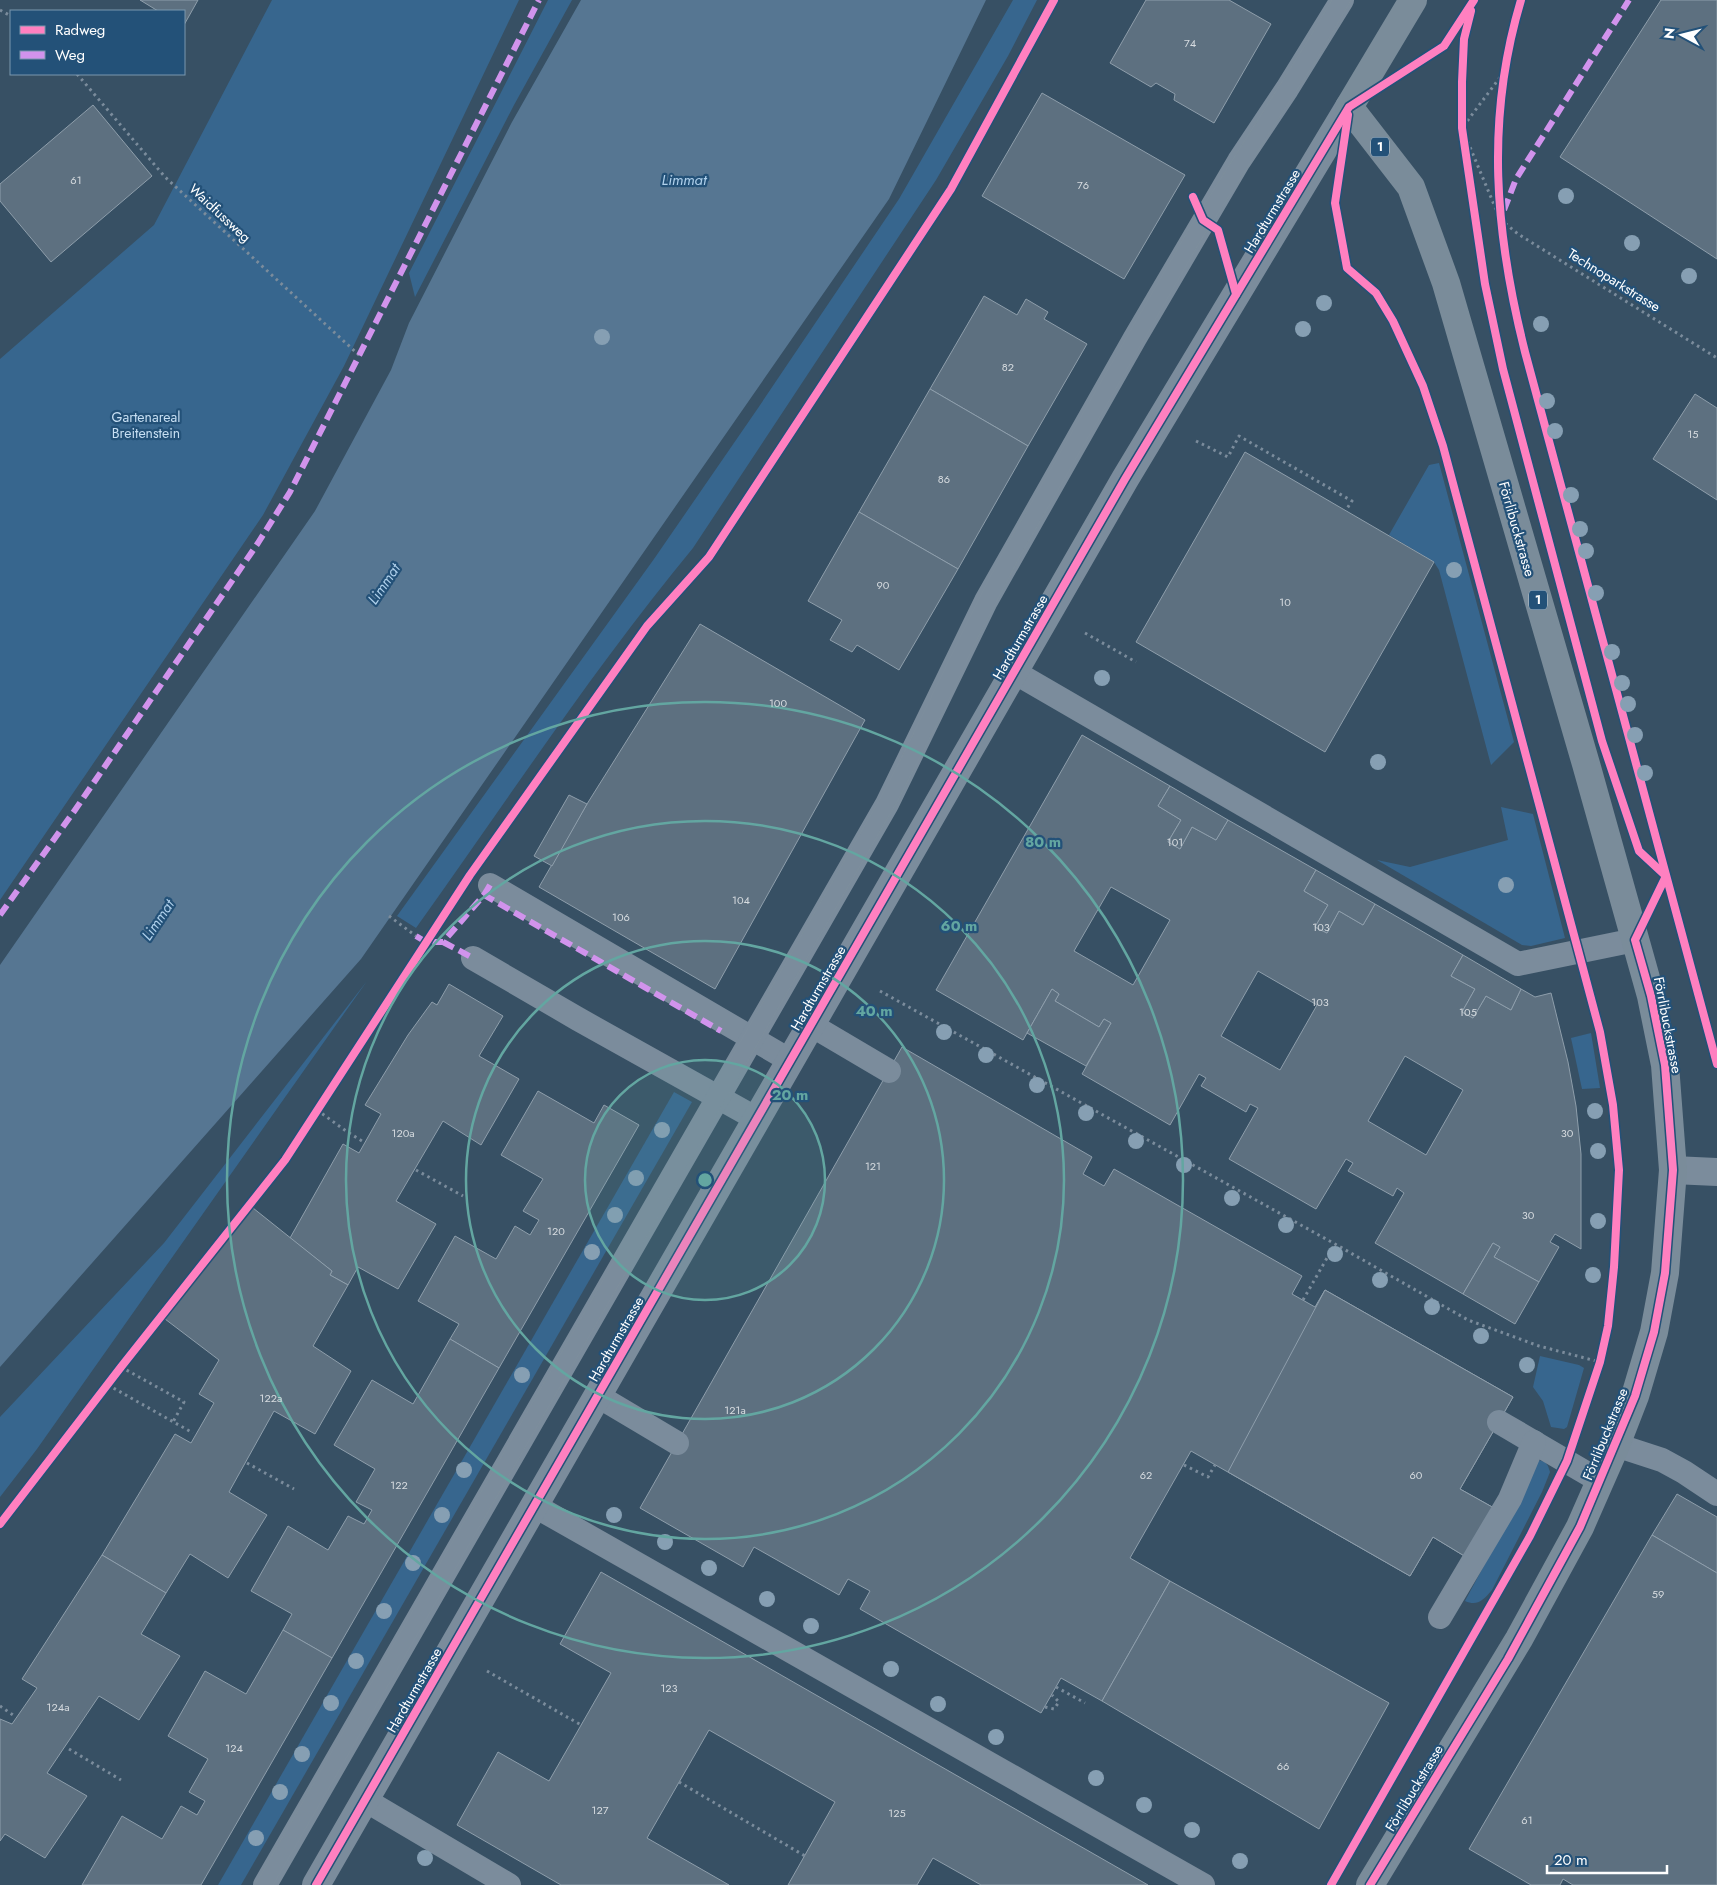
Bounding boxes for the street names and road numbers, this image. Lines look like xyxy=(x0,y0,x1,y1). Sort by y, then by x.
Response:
road number: 1 xyxy=(1371,138,1389,156)
street label: Hardturmstrasse xyxy=(1239,165,1305,257)
street label: Waidfussweg xyxy=(185,179,255,247)
street label: Technoparkstrasse xyxy=(1564,243,1664,317)
street label: Förrlibuckstrasse xyxy=(1494,479,1540,579)
road number: 1 xyxy=(1529,590,1547,610)
street label: Hardturmstrasse xyxy=(988,591,1052,683)
street label: Hardturmstrasse xyxy=(786,942,850,1034)
street label: Förrlibuckstrasse xyxy=(1649,975,1687,1075)
street label: Hardturmstrasse xyxy=(584,1293,648,1385)
street label: Förrlibuckstrasse xyxy=(1577,1385,1633,1483)
street label: Hardturmstrasse xyxy=(382,1644,446,1736)
street label: Förrlibuckstrasse xyxy=(1380,1741,1448,1835)

